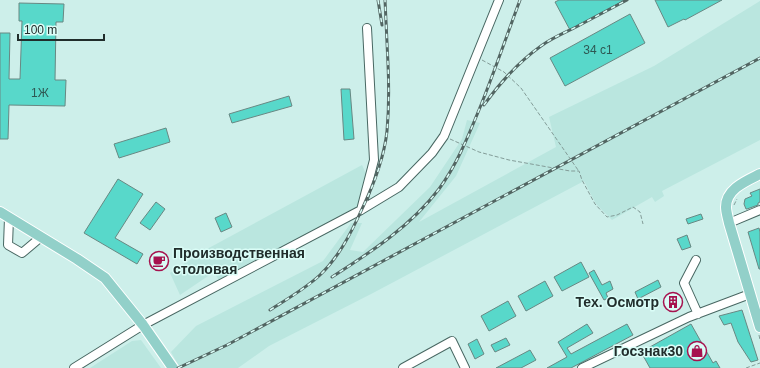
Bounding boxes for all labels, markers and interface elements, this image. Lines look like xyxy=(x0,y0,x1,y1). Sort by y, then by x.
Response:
scale bar xyxy=(18,16,104,42)
text: 100 m xyxy=(24,23,57,37)
house number: 34 с1 xyxy=(583,43,613,57)
house number: 1Ж xyxy=(31,86,49,100)
place label: Производственная столовая xyxy=(173,245,305,277)
cafe icon: Производственная столовая xyxy=(148,250,170,272)
building icon: Тех. Осмотр xyxy=(662,291,684,313)
place label: Тех. Осмотр xyxy=(576,294,659,310)
shop icon: Госзнак30 xyxy=(686,340,708,362)
place label: Госзнак30 xyxy=(614,343,683,359)

